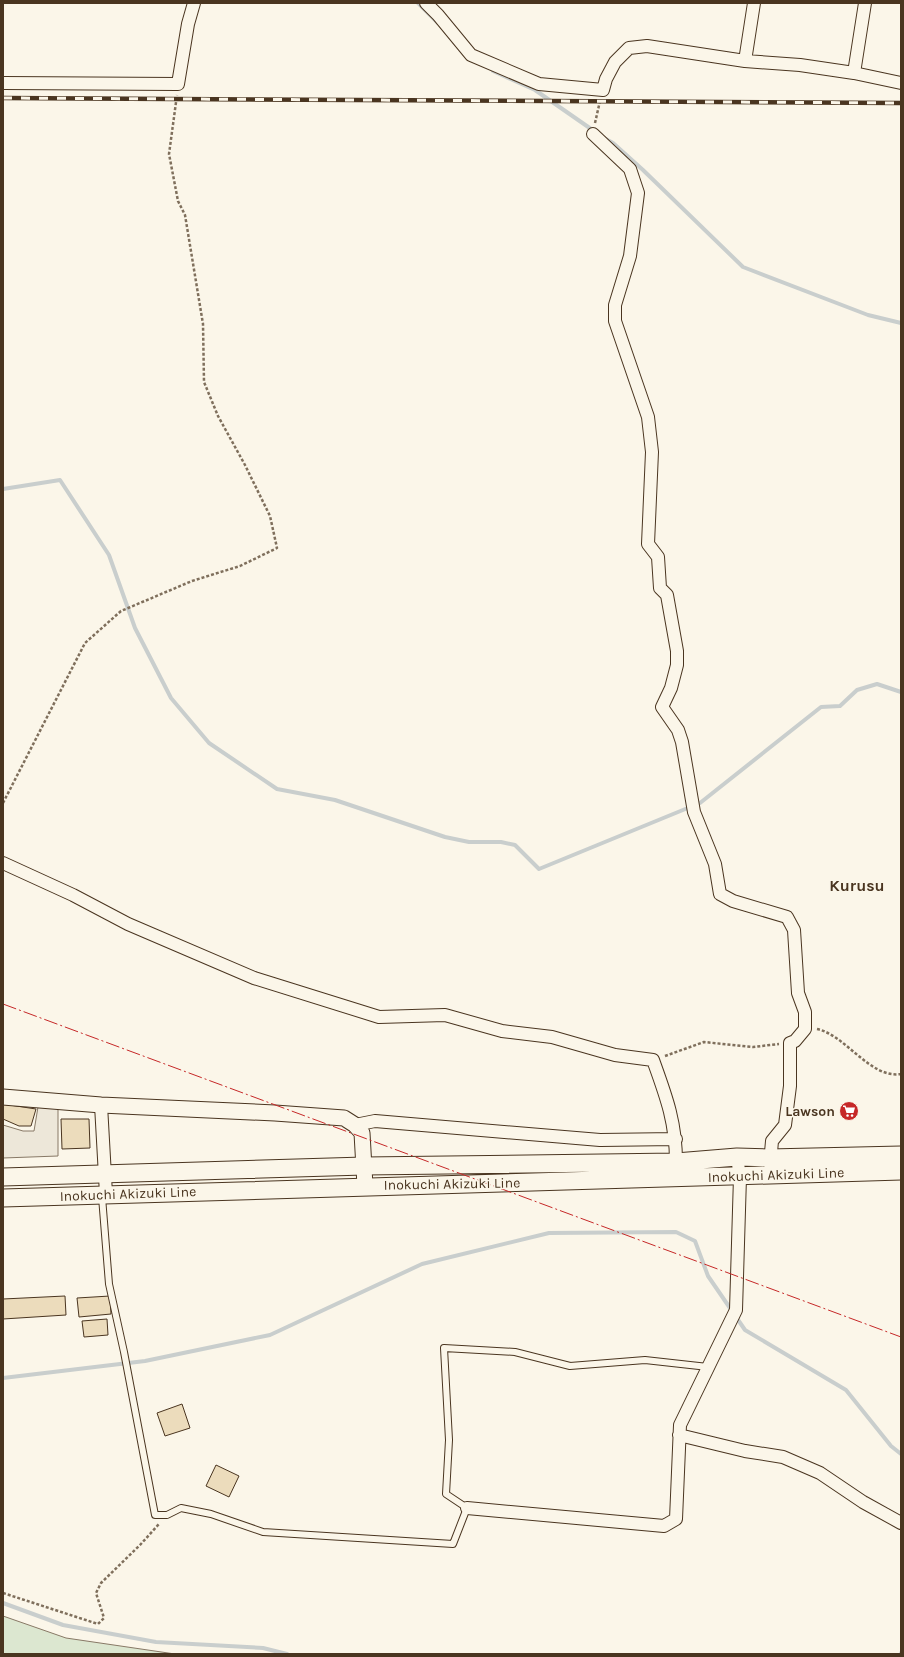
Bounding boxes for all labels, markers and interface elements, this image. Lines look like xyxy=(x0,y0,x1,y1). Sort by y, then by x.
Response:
district label: Kurusu xyxy=(829,876,885,895)
supermarket icon: Lawson xyxy=(838,1100,860,1122)
place label: Lawson xyxy=(785,1103,835,1120)
street label: Inokuchi Akizuki Line xyxy=(707,1164,845,1186)
street label: Inokuchi Akizuki Line xyxy=(384,1174,520,1194)
street label: Inokuchi Akizuki Line xyxy=(59,1183,197,1205)

